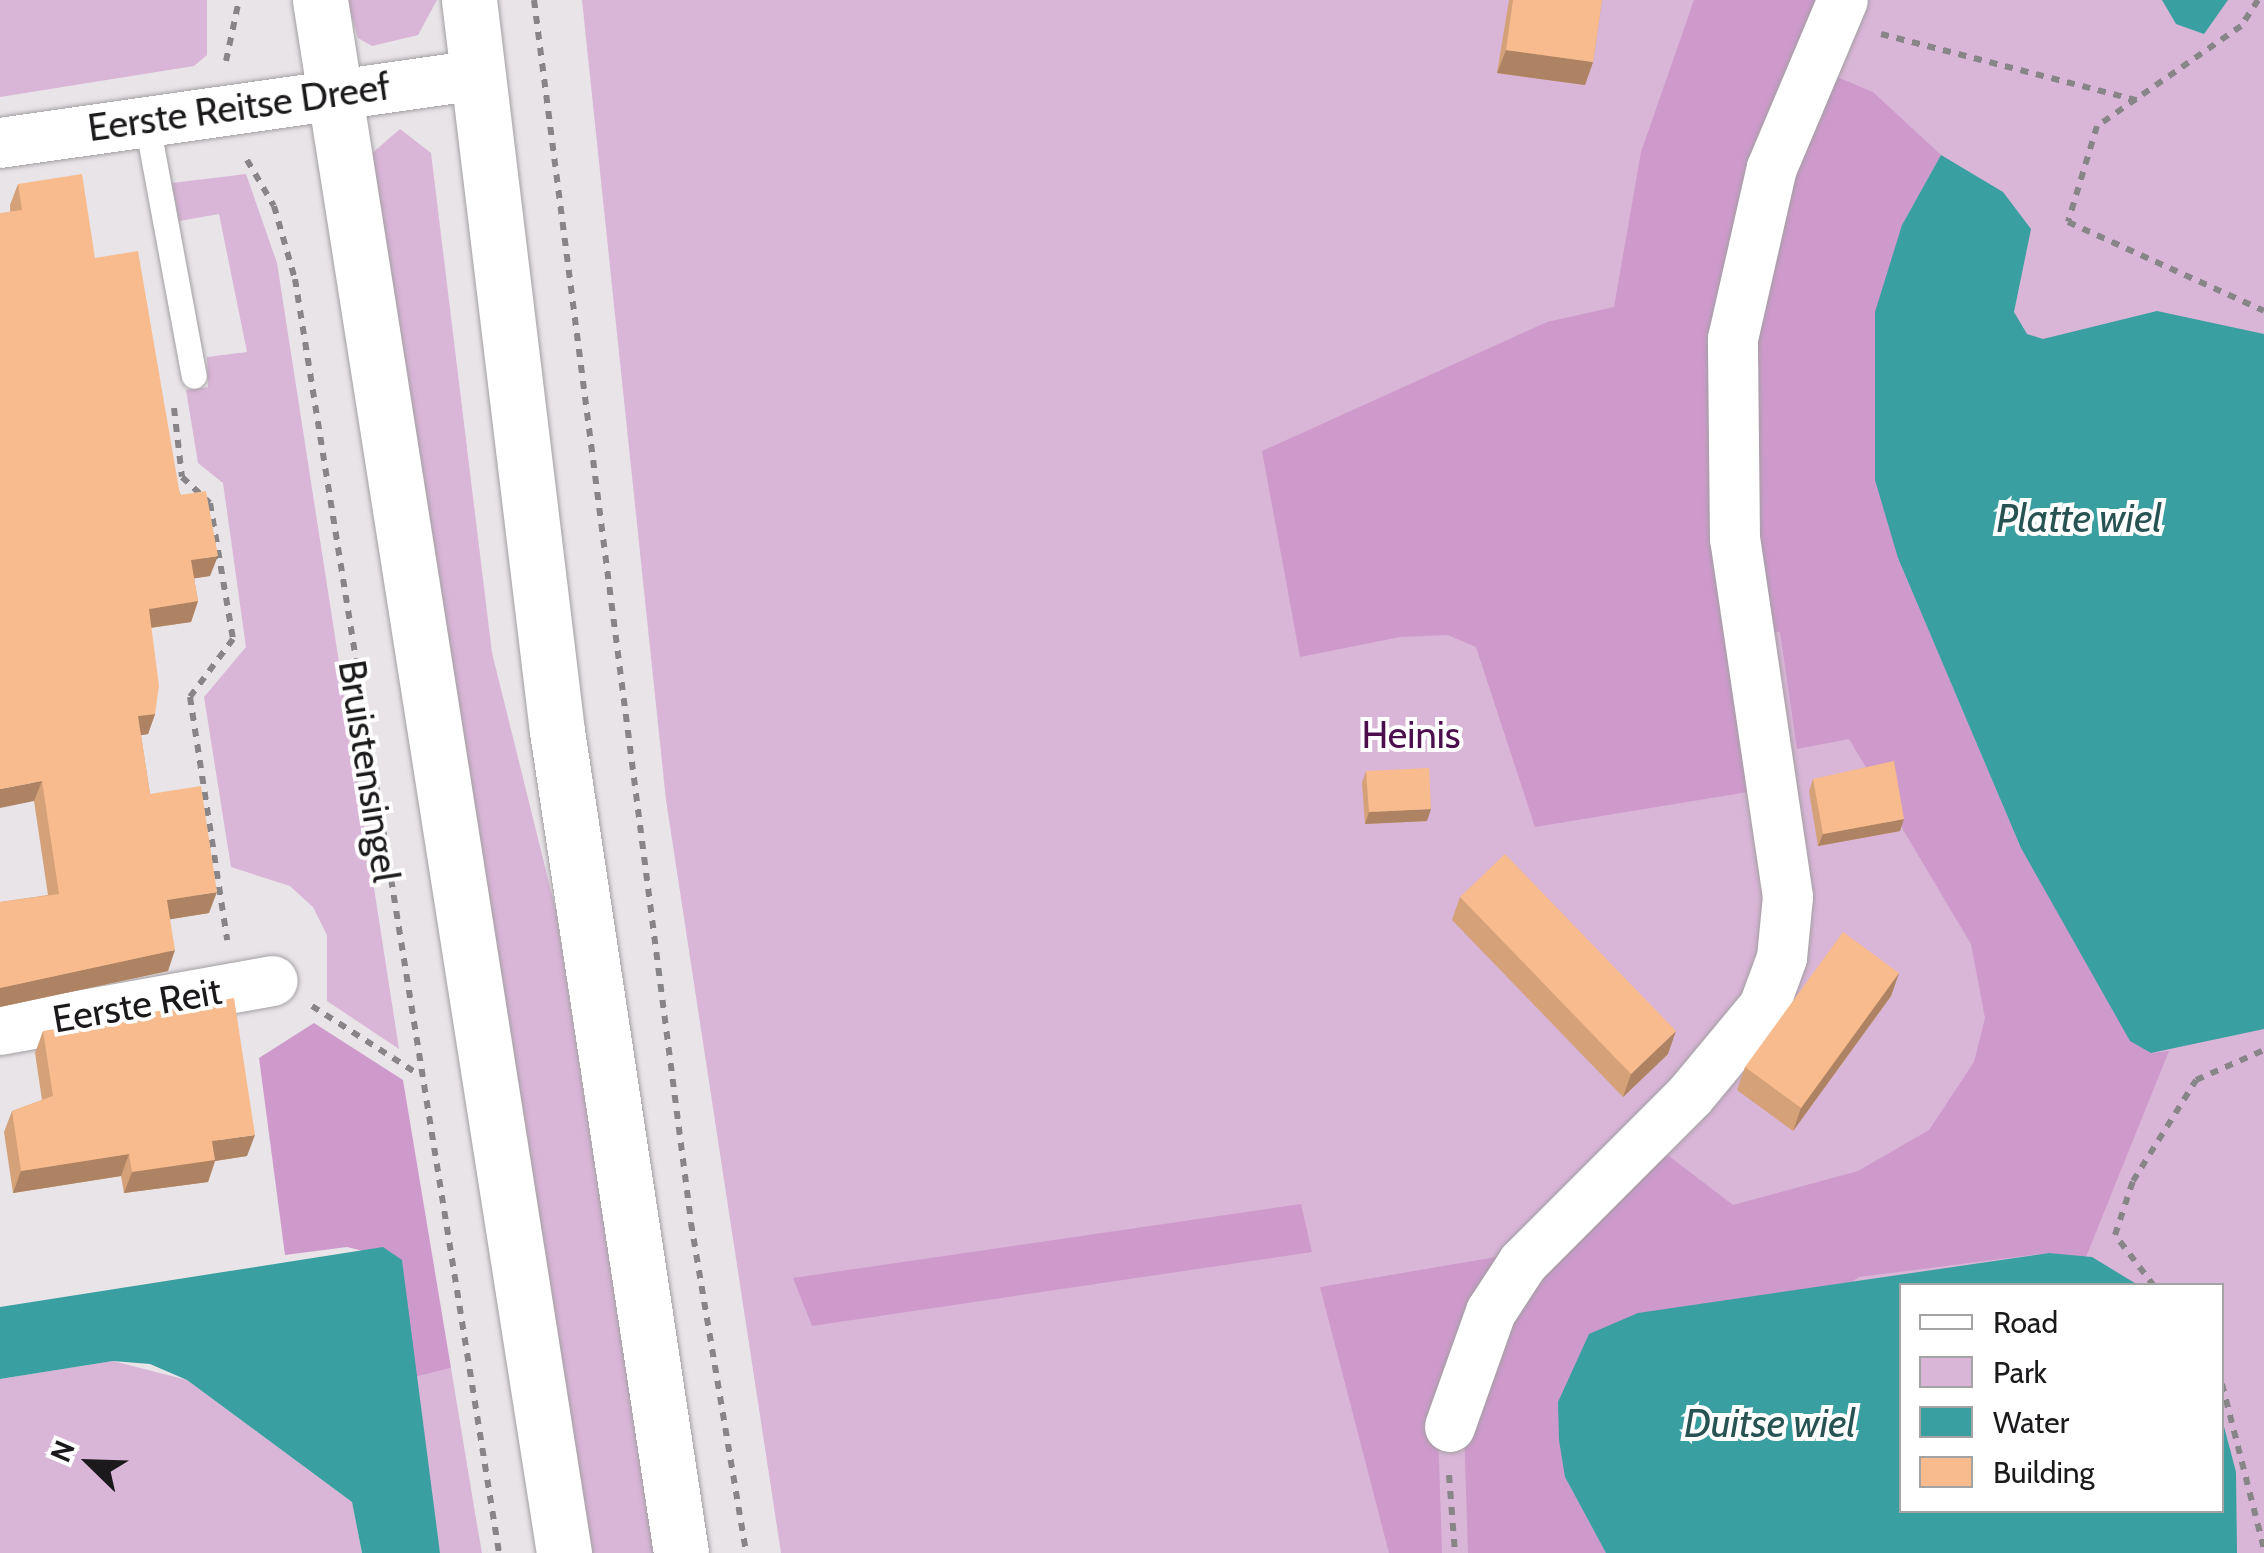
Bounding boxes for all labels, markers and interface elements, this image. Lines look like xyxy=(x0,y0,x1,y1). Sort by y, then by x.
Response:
street label: Eerste Reitse Dreef xyxy=(85,63,393,151)
water label: Platte wiel xyxy=(1996,494,2162,542)
street label: Bruistensingel xyxy=(329,657,409,885)
park label: Heinis xyxy=(1362,712,1460,758)
street label: Eerste Reit xyxy=(49,968,225,1042)
legend xyxy=(1899,1283,2224,1513)
text: Road xyxy=(1993,1304,2058,1341)
text: Park xyxy=(1993,1354,2047,1391)
water label: Duitse wiel xyxy=(1684,1399,1856,1447)
text: Water xyxy=(1993,1404,2069,1441)
north arrow xyxy=(40,1413,140,1513)
text: N xyxy=(43,1436,82,1467)
text: Building xyxy=(1993,1454,2095,1491)

